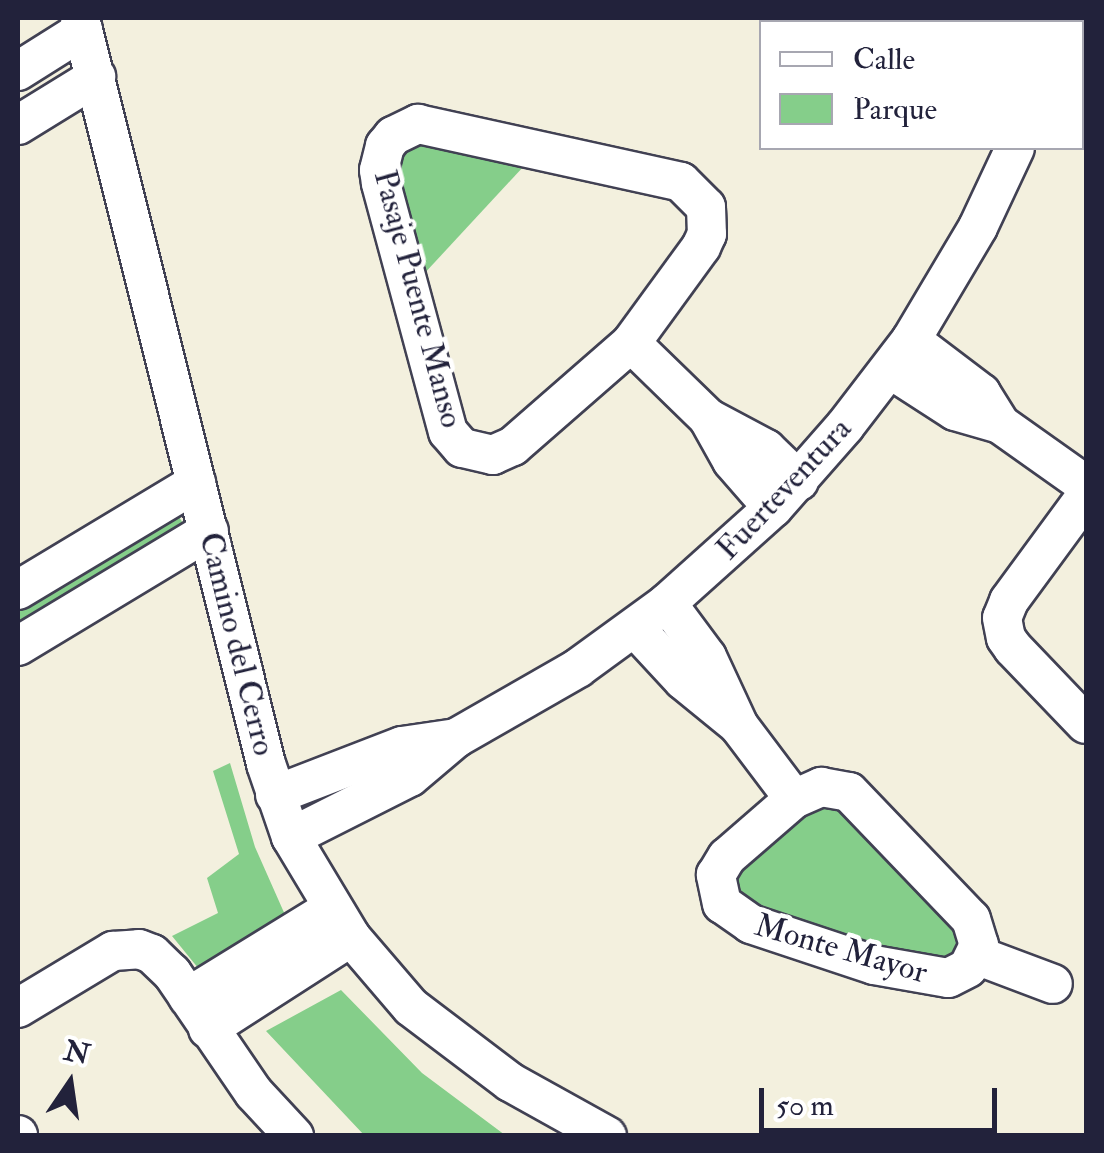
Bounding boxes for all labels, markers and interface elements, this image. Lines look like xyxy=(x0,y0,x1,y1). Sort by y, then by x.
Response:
legend xyxy=(759,20,1084,150)
text: Calle xyxy=(853,41,915,78)
text: Parque xyxy=(853,91,937,128)
street label: Pasaje Puente Manso xyxy=(365,166,471,432)
street label: Fuerteventura xyxy=(709,410,859,568)
street label: Camino del Cerro xyxy=(191,529,283,759)
street label: Monte Mayor xyxy=(750,906,932,992)
north arrow xyxy=(20,1033,120,1133)
text: N xyxy=(61,1033,93,1073)
scale bar xyxy=(764,1068,1002,1130)
text: 50 m xyxy=(776,1087,834,1124)

